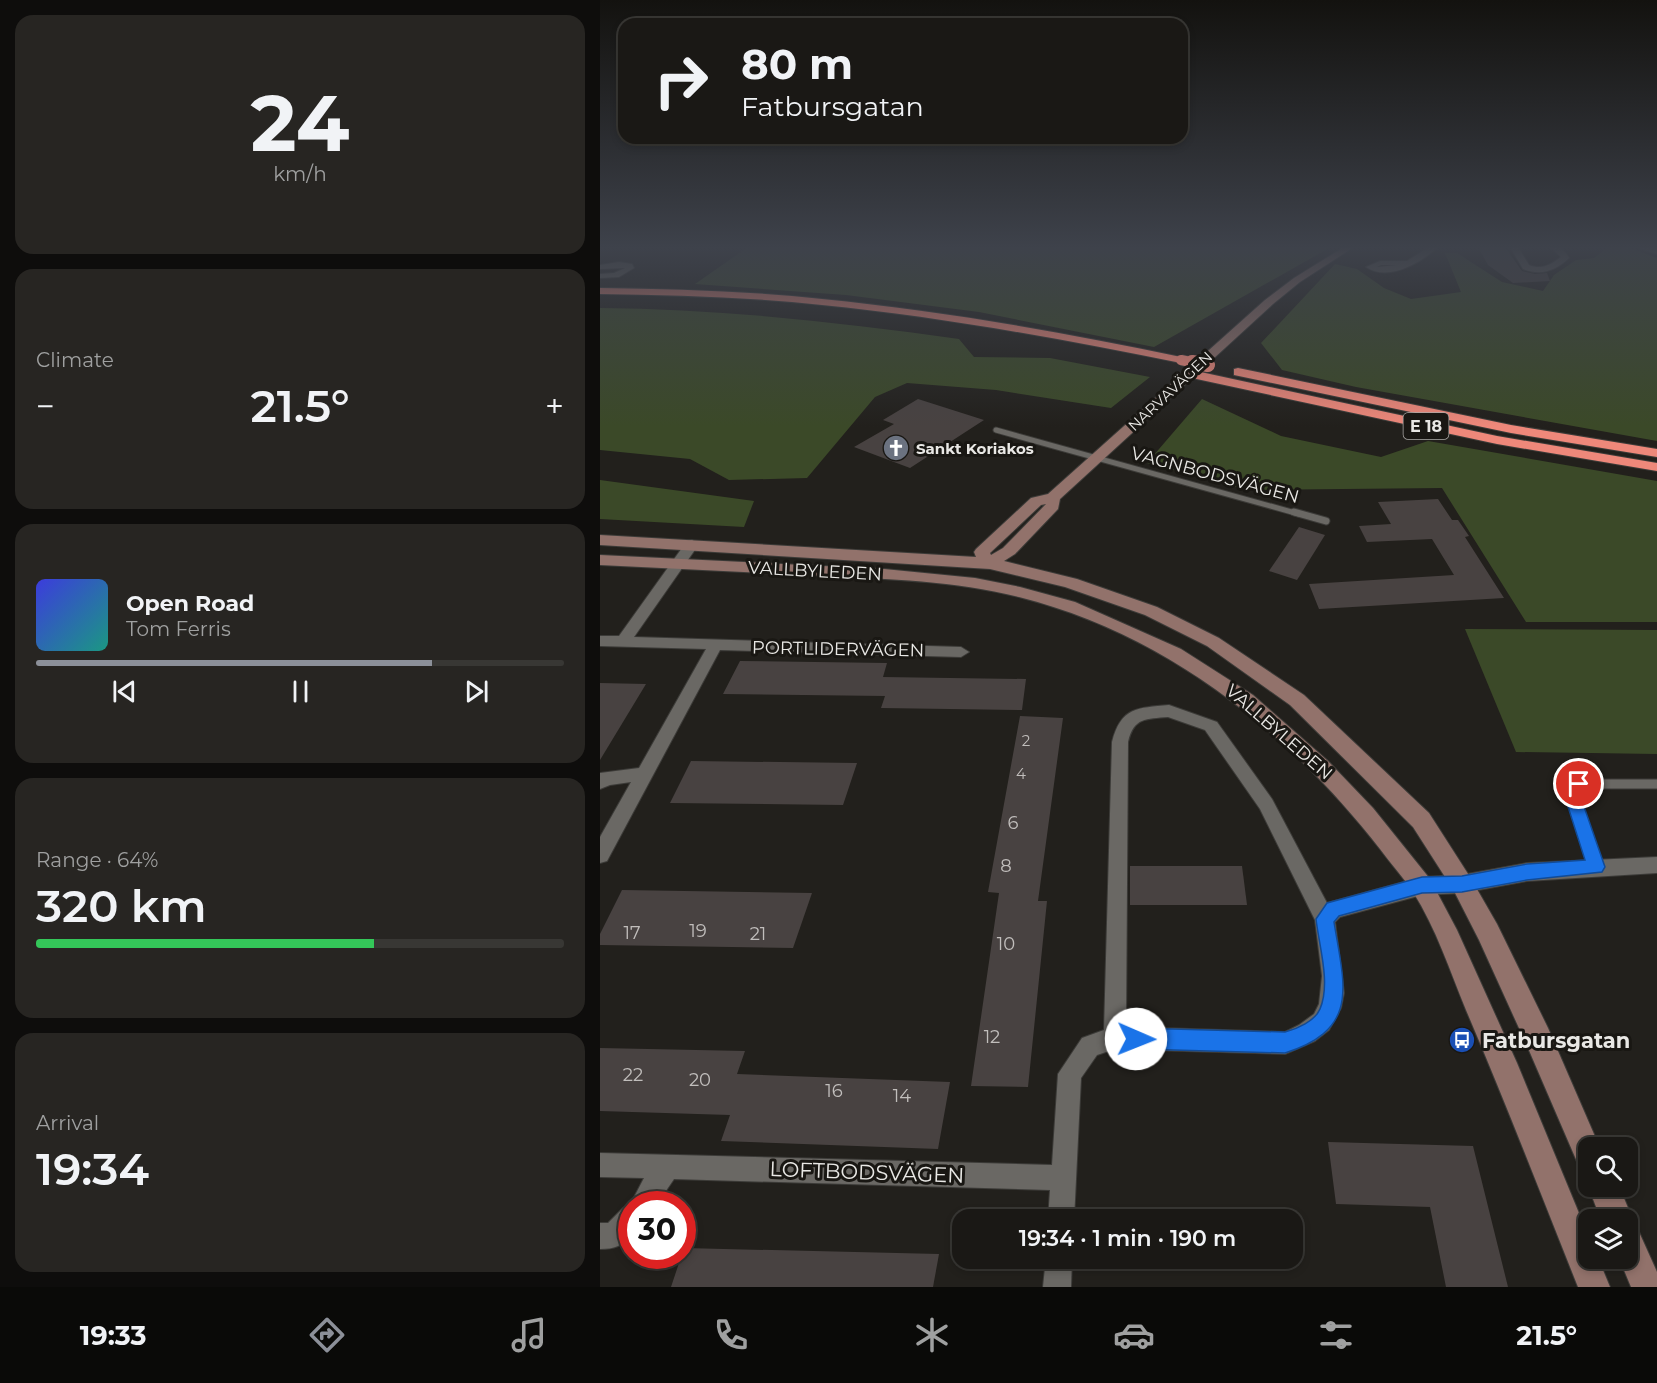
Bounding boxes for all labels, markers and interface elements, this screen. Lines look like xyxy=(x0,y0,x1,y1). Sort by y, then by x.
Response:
text: 80 m xyxy=(741,38,853,90)
icon: right xyxy=(642,42,720,120)
text: 24 xyxy=(251,75,349,171)
text: Fatbursgatan xyxy=(741,90,924,123)
text: km/h xyxy=(273,162,327,186)
street label: NARVAVÄGEN xyxy=(1124,347,1216,435)
text: Climate xyxy=(36,348,114,372)
text: 21.5° xyxy=(250,378,350,433)
text: − xyxy=(36,386,55,426)
text: + xyxy=(545,386,564,426)
road number: E 18 xyxy=(1404,413,1448,439)
church icon: Sankt Koriakos xyxy=(881,433,911,463)
place label: Sankt Koriakos xyxy=(916,439,1034,458)
street label: VAGNBODSVÄGEN xyxy=(1129,442,1301,508)
street label: VALLBYLEDEN xyxy=(747,557,883,585)
text: Open Road xyxy=(126,590,254,617)
text: Tom Ferris xyxy=(126,617,231,641)
street label: PORTLIDERVÄGEN xyxy=(752,636,924,662)
icon: previous xyxy=(108,675,141,708)
icon: pause xyxy=(284,675,317,708)
icon: next xyxy=(460,675,493,708)
street label: VALLBYLEDEN xyxy=(1221,680,1337,784)
house number: 2 xyxy=(1022,731,1030,750)
pin xyxy=(1553,758,1604,809)
house number: 4 xyxy=(1016,764,1026,783)
icon: arrive xyxy=(1562,767,1595,800)
house number: 6 xyxy=(1008,812,1019,834)
text: Range · 64% xyxy=(36,848,158,872)
house number: 8 xyxy=(1000,855,1012,877)
text: 320 km xyxy=(36,878,207,933)
house number: 19 xyxy=(689,920,707,942)
house number: 17 xyxy=(623,922,641,944)
house number: 21 xyxy=(750,923,766,945)
house number: 10 xyxy=(997,933,1015,955)
position arrow xyxy=(1104,1007,1168,1071)
bus stop icon: Fatbursgatan xyxy=(1447,1025,1477,1055)
house number: 12 xyxy=(984,1026,1000,1048)
place label: Fatbursgatan xyxy=(1482,1028,1630,1053)
house number: 22 xyxy=(623,1064,643,1086)
house number: 20 xyxy=(689,1069,711,1091)
house number: 16 xyxy=(825,1080,843,1102)
house number: 14 xyxy=(893,1085,911,1107)
text: Arrival xyxy=(36,1111,99,1135)
map controls xyxy=(1578,1137,1638,1269)
button: search xyxy=(1578,1137,1638,1197)
text: 19:34 xyxy=(36,1141,149,1196)
street label: LOFTBODSVÄGEN xyxy=(769,1156,965,1188)
speed limit sign: 30 xyxy=(618,1191,696,1269)
button: layers xyxy=(1578,1209,1638,1269)
text: 19:34 · 1 min · 190 m xyxy=(1019,1225,1236,1252)
icon: directions xyxy=(306,1314,348,1356)
icon: music xyxy=(508,1314,550,1356)
icon: phone xyxy=(710,1314,752,1356)
icon: climate xyxy=(911,1314,953,1356)
icon: car xyxy=(1113,1314,1155,1356)
icon: filters xyxy=(1315,1314,1357,1356)
text: 19:33 xyxy=(80,1319,147,1352)
text: 21.5° xyxy=(1516,1319,1577,1352)

